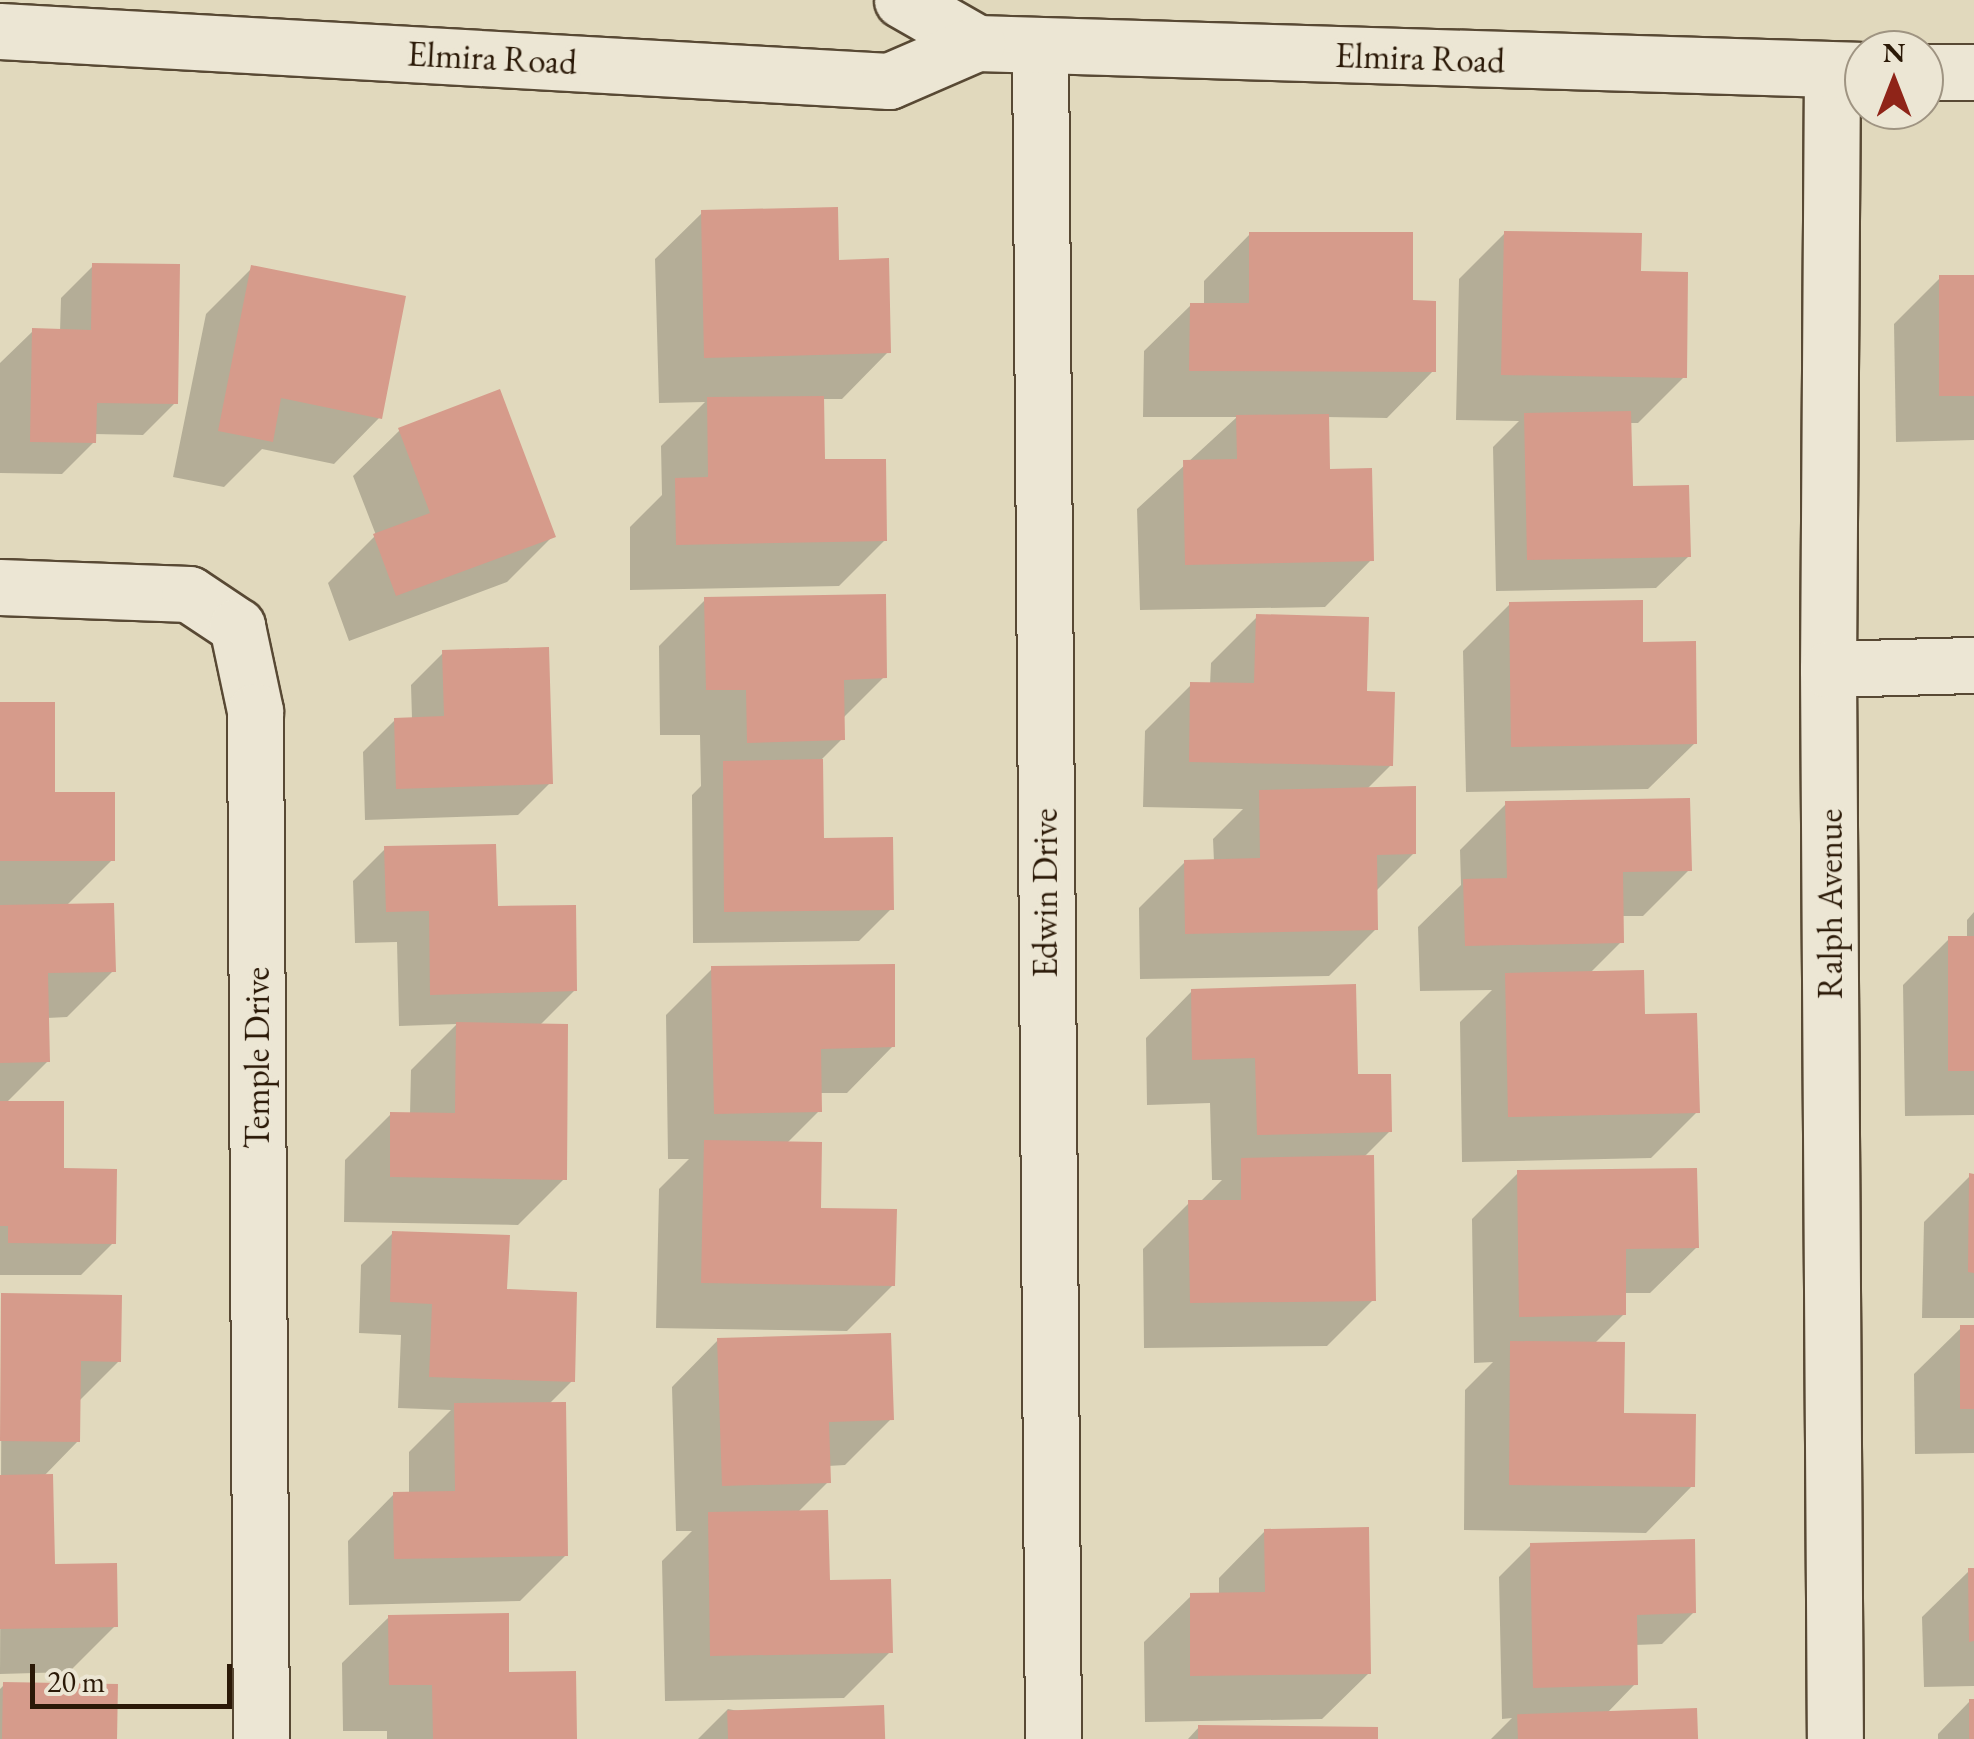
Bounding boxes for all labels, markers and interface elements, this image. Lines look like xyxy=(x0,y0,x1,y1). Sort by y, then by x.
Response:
north arrow xyxy=(1844,30,1944,130)
street label: Elmira Road xyxy=(406,33,578,83)
street label: Elmira Road xyxy=(1334,34,1506,82)
text: N xyxy=(1883,34,1905,70)
street label: Edwin Drive xyxy=(1024,808,1066,978)
street label: Ralph Avenue xyxy=(1809,809,1851,999)
street label: Temple Drive xyxy=(236,967,278,1149)
scale bar xyxy=(35,1644,238,1706)
text: 20 m xyxy=(47,1662,105,1701)

